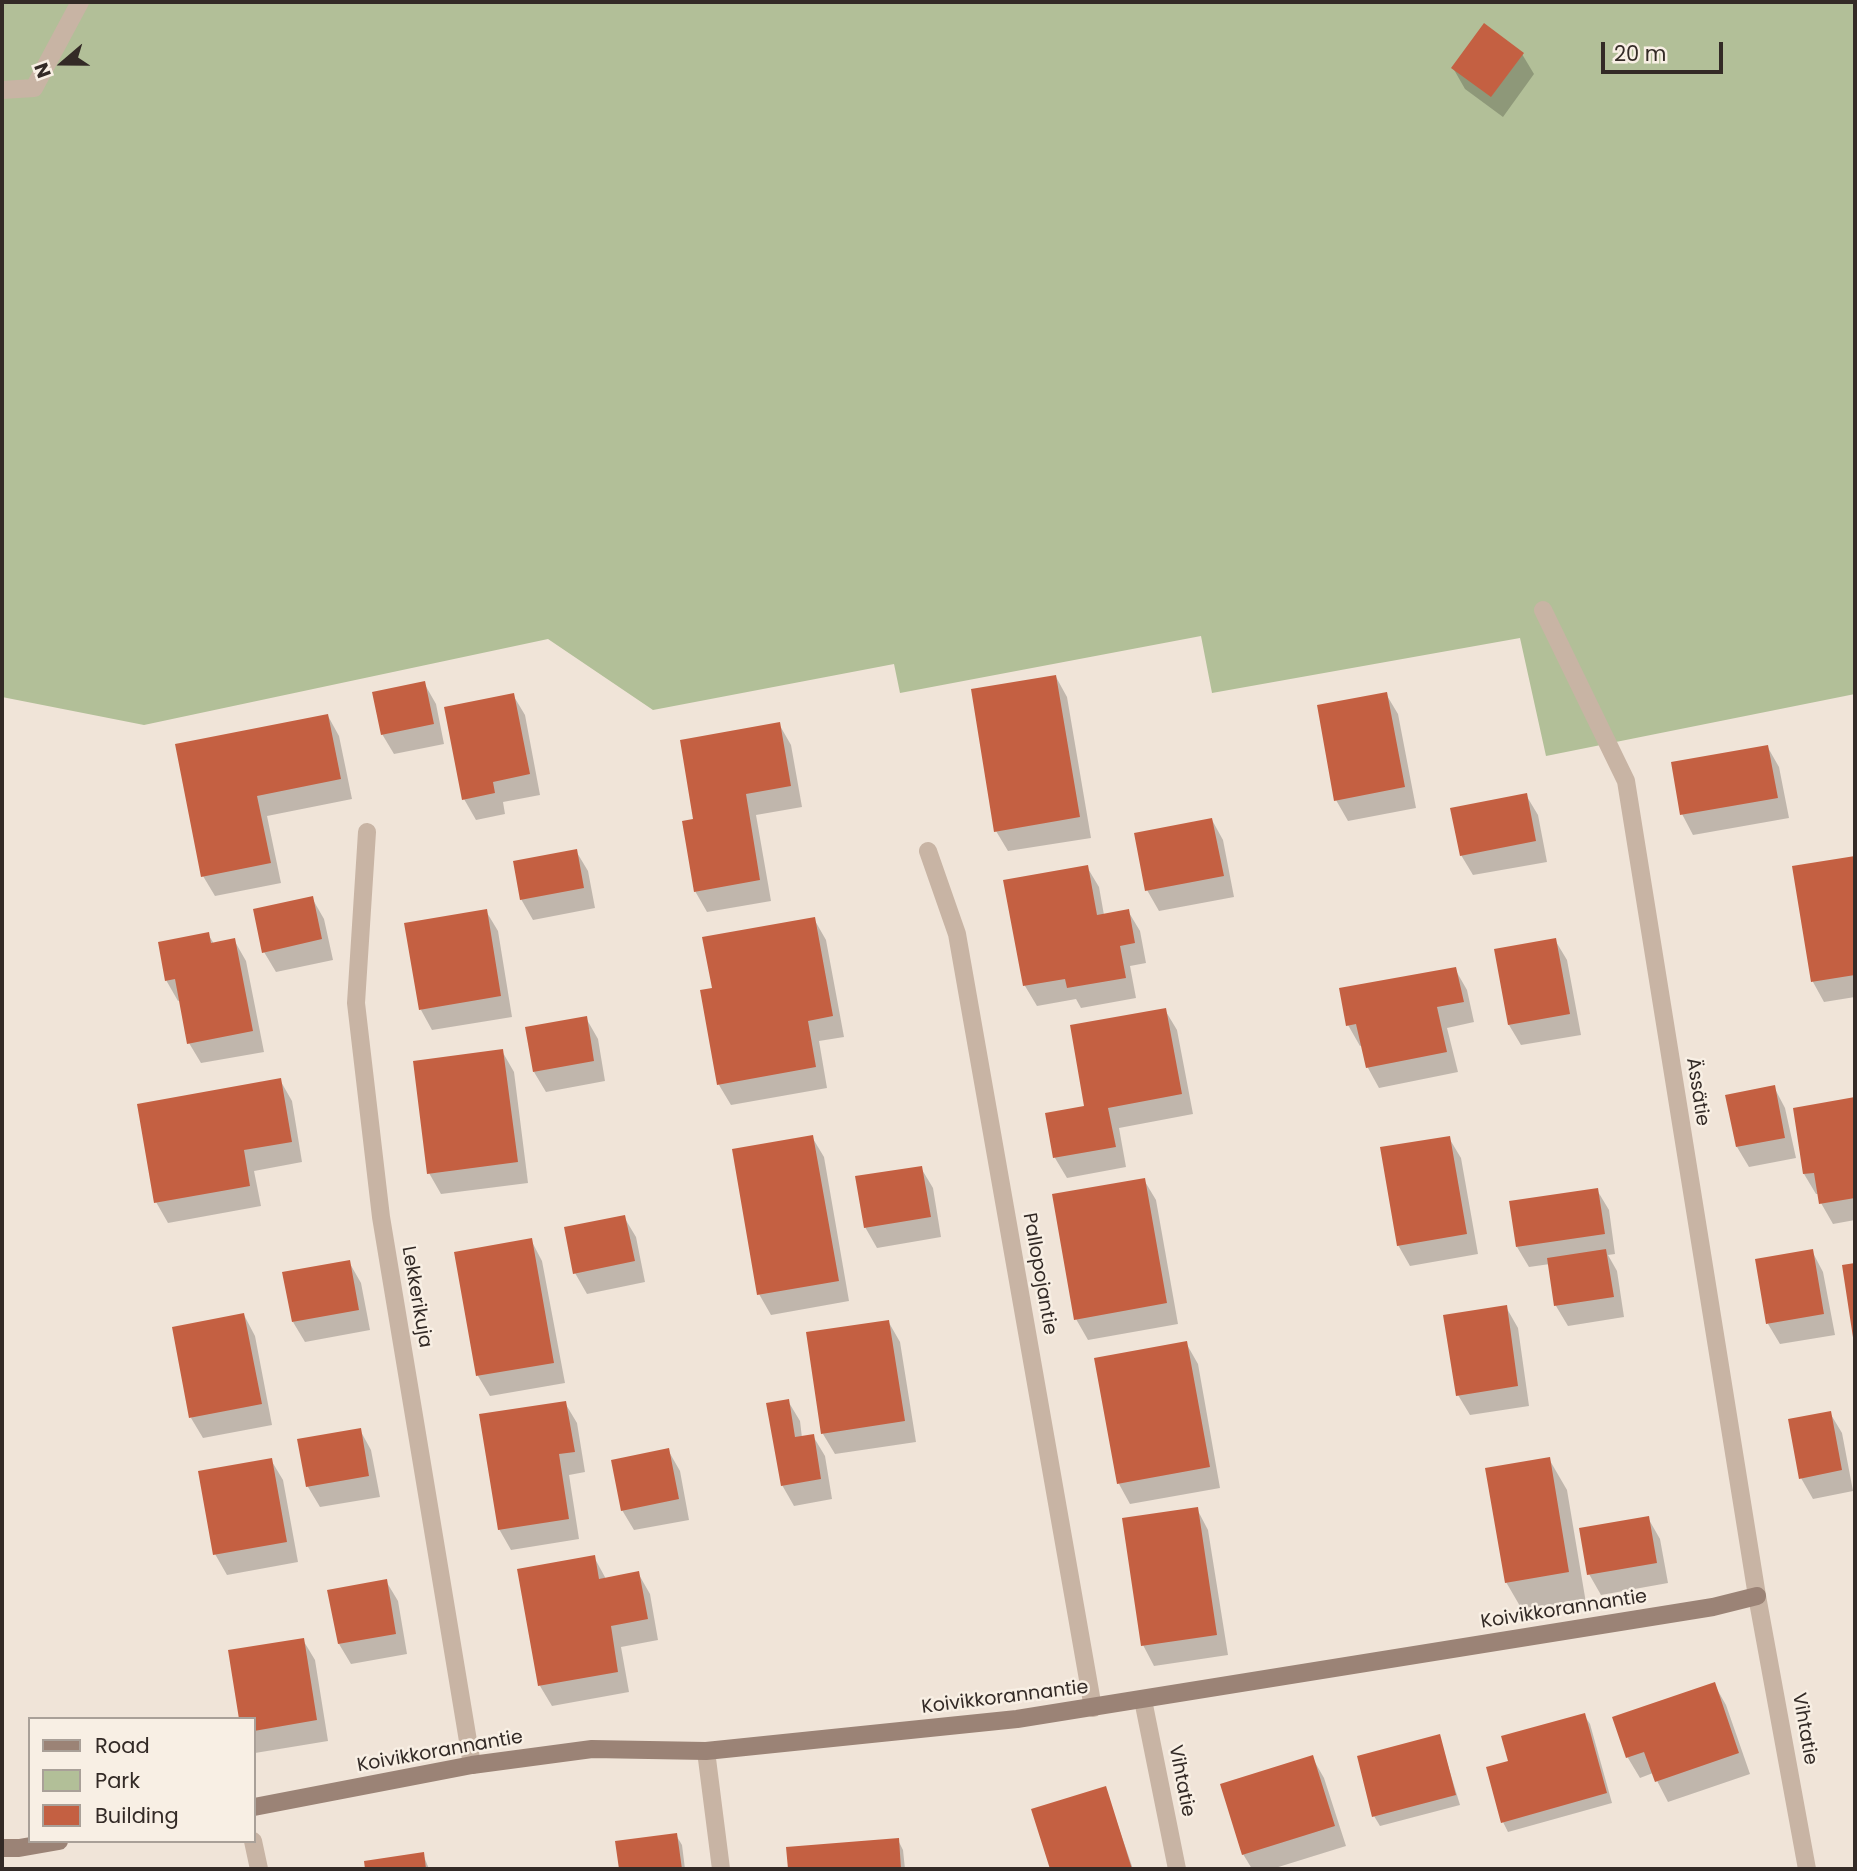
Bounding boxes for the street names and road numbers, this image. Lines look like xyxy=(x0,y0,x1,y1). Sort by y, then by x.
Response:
street label: Ässätie xyxy=(1680,1056,1714,1128)
street label: Pallopojantie xyxy=(1017,1211,1061,1337)
street label: Lekkerikuja xyxy=(396,1244,436,1350)
street label: Koivikkorannantie xyxy=(1479,1586,1649,1634)
street label: Koivikkorannantie xyxy=(920,1676,1090,1720)
street label: Vihtatie xyxy=(1786,1691,1822,1767)
street label: Koivikkorannantie xyxy=(355,1726,525,1778)
street label: Vihtatie xyxy=(1163,1743,1199,1819)

